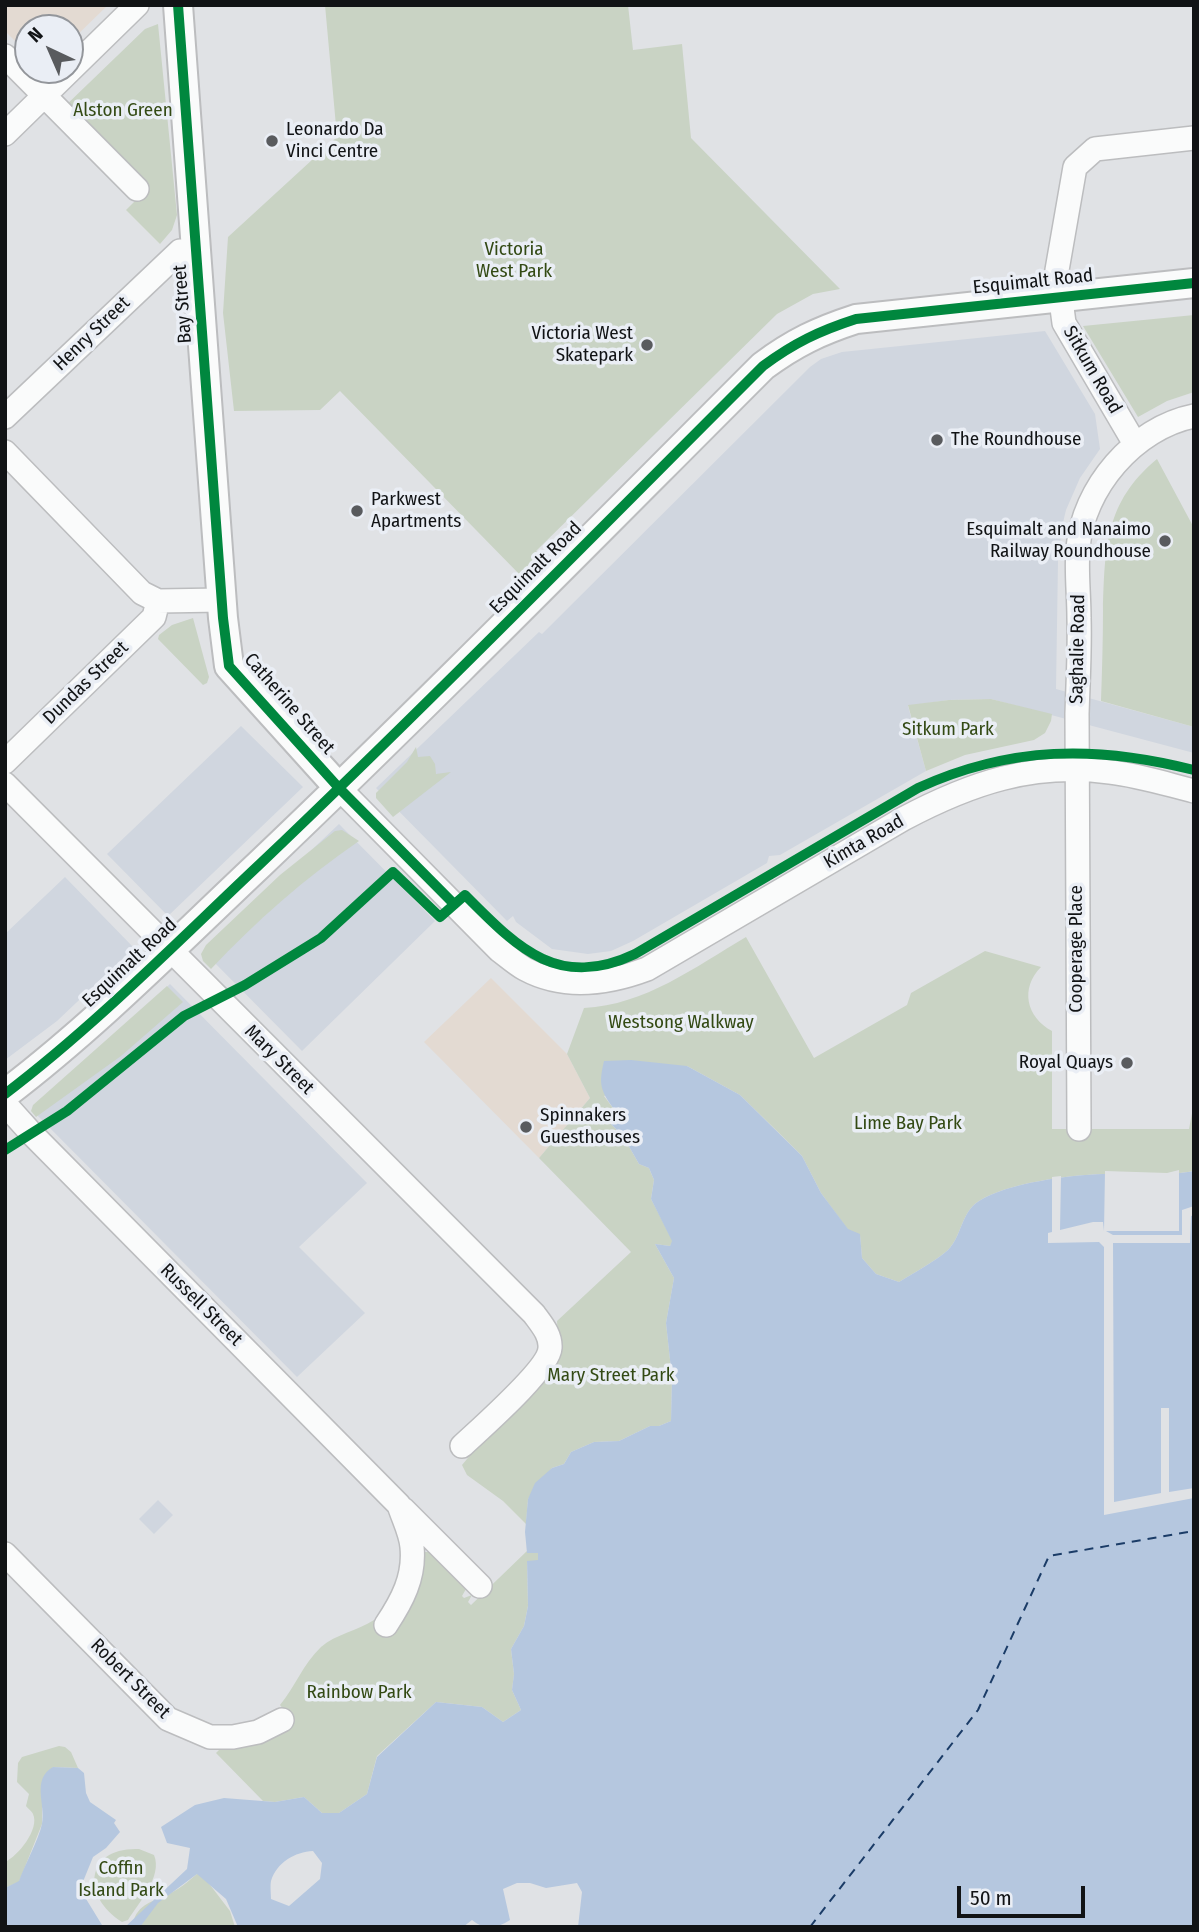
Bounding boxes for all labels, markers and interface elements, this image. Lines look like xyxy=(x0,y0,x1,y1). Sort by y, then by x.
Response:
north arrow xyxy=(14,14,84,84)
text: N xyxy=(23,23,48,47)
park label: Alston Green xyxy=(73,100,173,122)
place label: Leonardo Da Vinci Centre xyxy=(286,119,384,163)
marker: Leonardo Da Vinci Centre xyxy=(264,133,280,149)
park label: Victoria West Park xyxy=(476,239,552,283)
street label: Bay Street xyxy=(169,264,197,344)
street label: Esquimalt Road xyxy=(972,264,1094,300)
street label: Henry Street xyxy=(49,292,135,376)
street label: Sitkum Road xyxy=(1058,322,1126,418)
place label: Victoria West Skatepark xyxy=(532,323,633,367)
marker: Victoria West Skatepark xyxy=(639,337,655,353)
place label: The Roundhouse xyxy=(951,429,1081,451)
marker: The Roundhouse xyxy=(929,432,945,448)
place label: Parkwest Apartments xyxy=(371,489,461,533)
marker: Parkwest Apartments xyxy=(349,503,365,519)
street label: Esquimalt Road xyxy=(485,517,587,619)
place label: Esquimalt and Nanaimo Railway Roundhouse xyxy=(966,519,1151,563)
marker: Esquimalt and Nanaimo Railway Roundhouse xyxy=(1157,533,1173,549)
street label: Saghalie Road xyxy=(1066,594,1090,704)
street label: Dundas Street xyxy=(39,637,133,729)
street label: Catherine Street xyxy=(239,649,339,759)
park label: Sitkum Park xyxy=(902,719,994,741)
street label: Kimta Road xyxy=(820,810,908,874)
street label: Cooperage Place xyxy=(1066,885,1088,1013)
street label: Esquimalt Road xyxy=(78,914,182,1012)
park label: Westsong Walkway xyxy=(608,1012,754,1034)
street label: Mary Street xyxy=(239,1020,319,1100)
place label: Royal Quays xyxy=(1019,1052,1113,1074)
marker: Royal Quays xyxy=(1119,1055,1135,1071)
place label: Spinnakers Guesthouses xyxy=(540,1105,640,1149)
park label: Lime Bay Park xyxy=(854,1113,962,1135)
marker: Spinnakers Guesthouses xyxy=(518,1119,534,1135)
street label: Russell Street xyxy=(155,1259,247,1351)
park label: Mary Street Park xyxy=(547,1365,675,1387)
street label: Robert Street xyxy=(85,1634,175,1724)
park label: Rainbow Park xyxy=(306,1682,412,1704)
park label: Coffin Island Park xyxy=(78,1858,164,1902)
scale bar xyxy=(961,1872,1089,1916)
text: 50 m xyxy=(970,1885,1012,1911)

